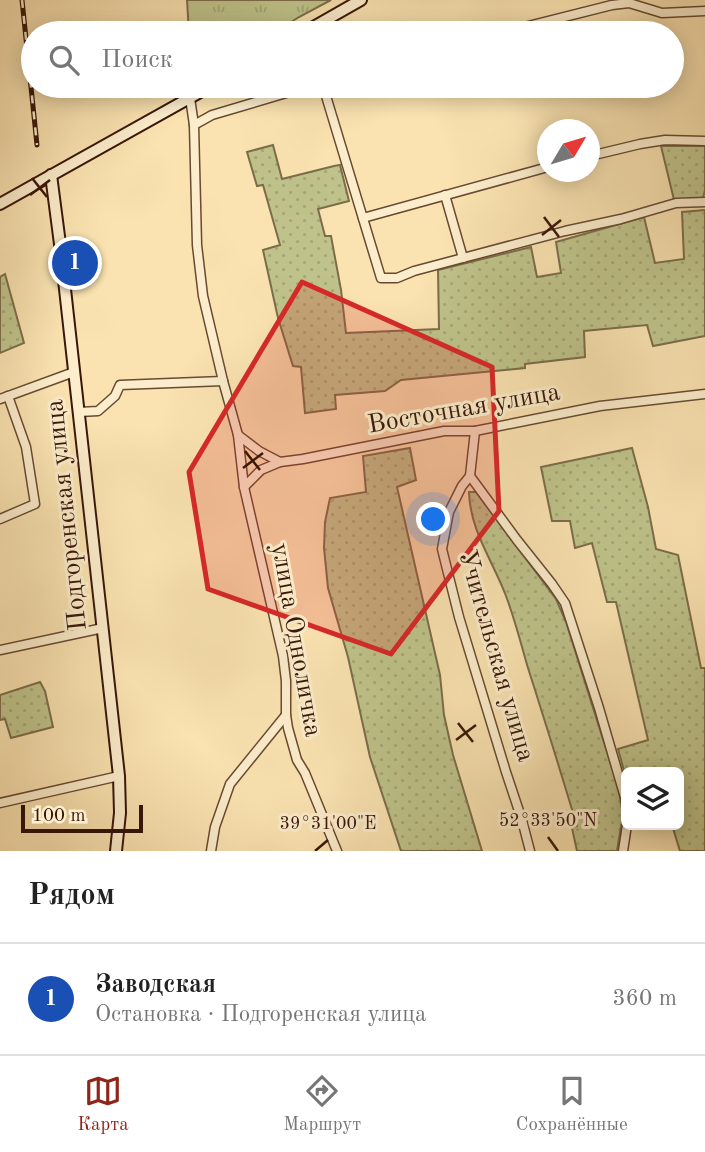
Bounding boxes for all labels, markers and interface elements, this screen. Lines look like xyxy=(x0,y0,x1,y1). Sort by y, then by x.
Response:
search box xyxy=(21,21,684,98)
icon: search xyxy=(45,41,83,79)
text: Поиск xyxy=(101,47,173,73)
north arrow xyxy=(537,119,600,182)
pin: 1 xyxy=(52,237,98,289)
street label: Восточная улица xyxy=(366,379,562,439)
street label: Подгоренская улица xyxy=(42,398,92,632)
your location xyxy=(416,502,450,536)
street label: улица Одноличка xyxy=(266,541,326,739)
street label: Учительская улица xyxy=(453,547,539,765)
map controls xyxy=(621,767,684,830)
button: layers xyxy=(621,767,684,830)
scale bar xyxy=(21,802,144,834)
text: 100 m xyxy=(32,807,85,826)
text: 52°33'50"N xyxy=(499,812,597,830)
text: 39°31'00"E xyxy=(280,815,376,833)
text: Рядом xyxy=(28,881,115,911)
text: Заводская xyxy=(95,972,216,998)
text: 1 xyxy=(44,987,58,1010)
text: 360 m xyxy=(612,987,677,1010)
text: Остановка · Подгоренская улица xyxy=(95,1003,426,1026)
tab: Карта xyxy=(77,1072,129,1137)
tab: Маршрут xyxy=(283,1072,361,1137)
tab: Сохранённые xyxy=(516,1072,628,1137)

